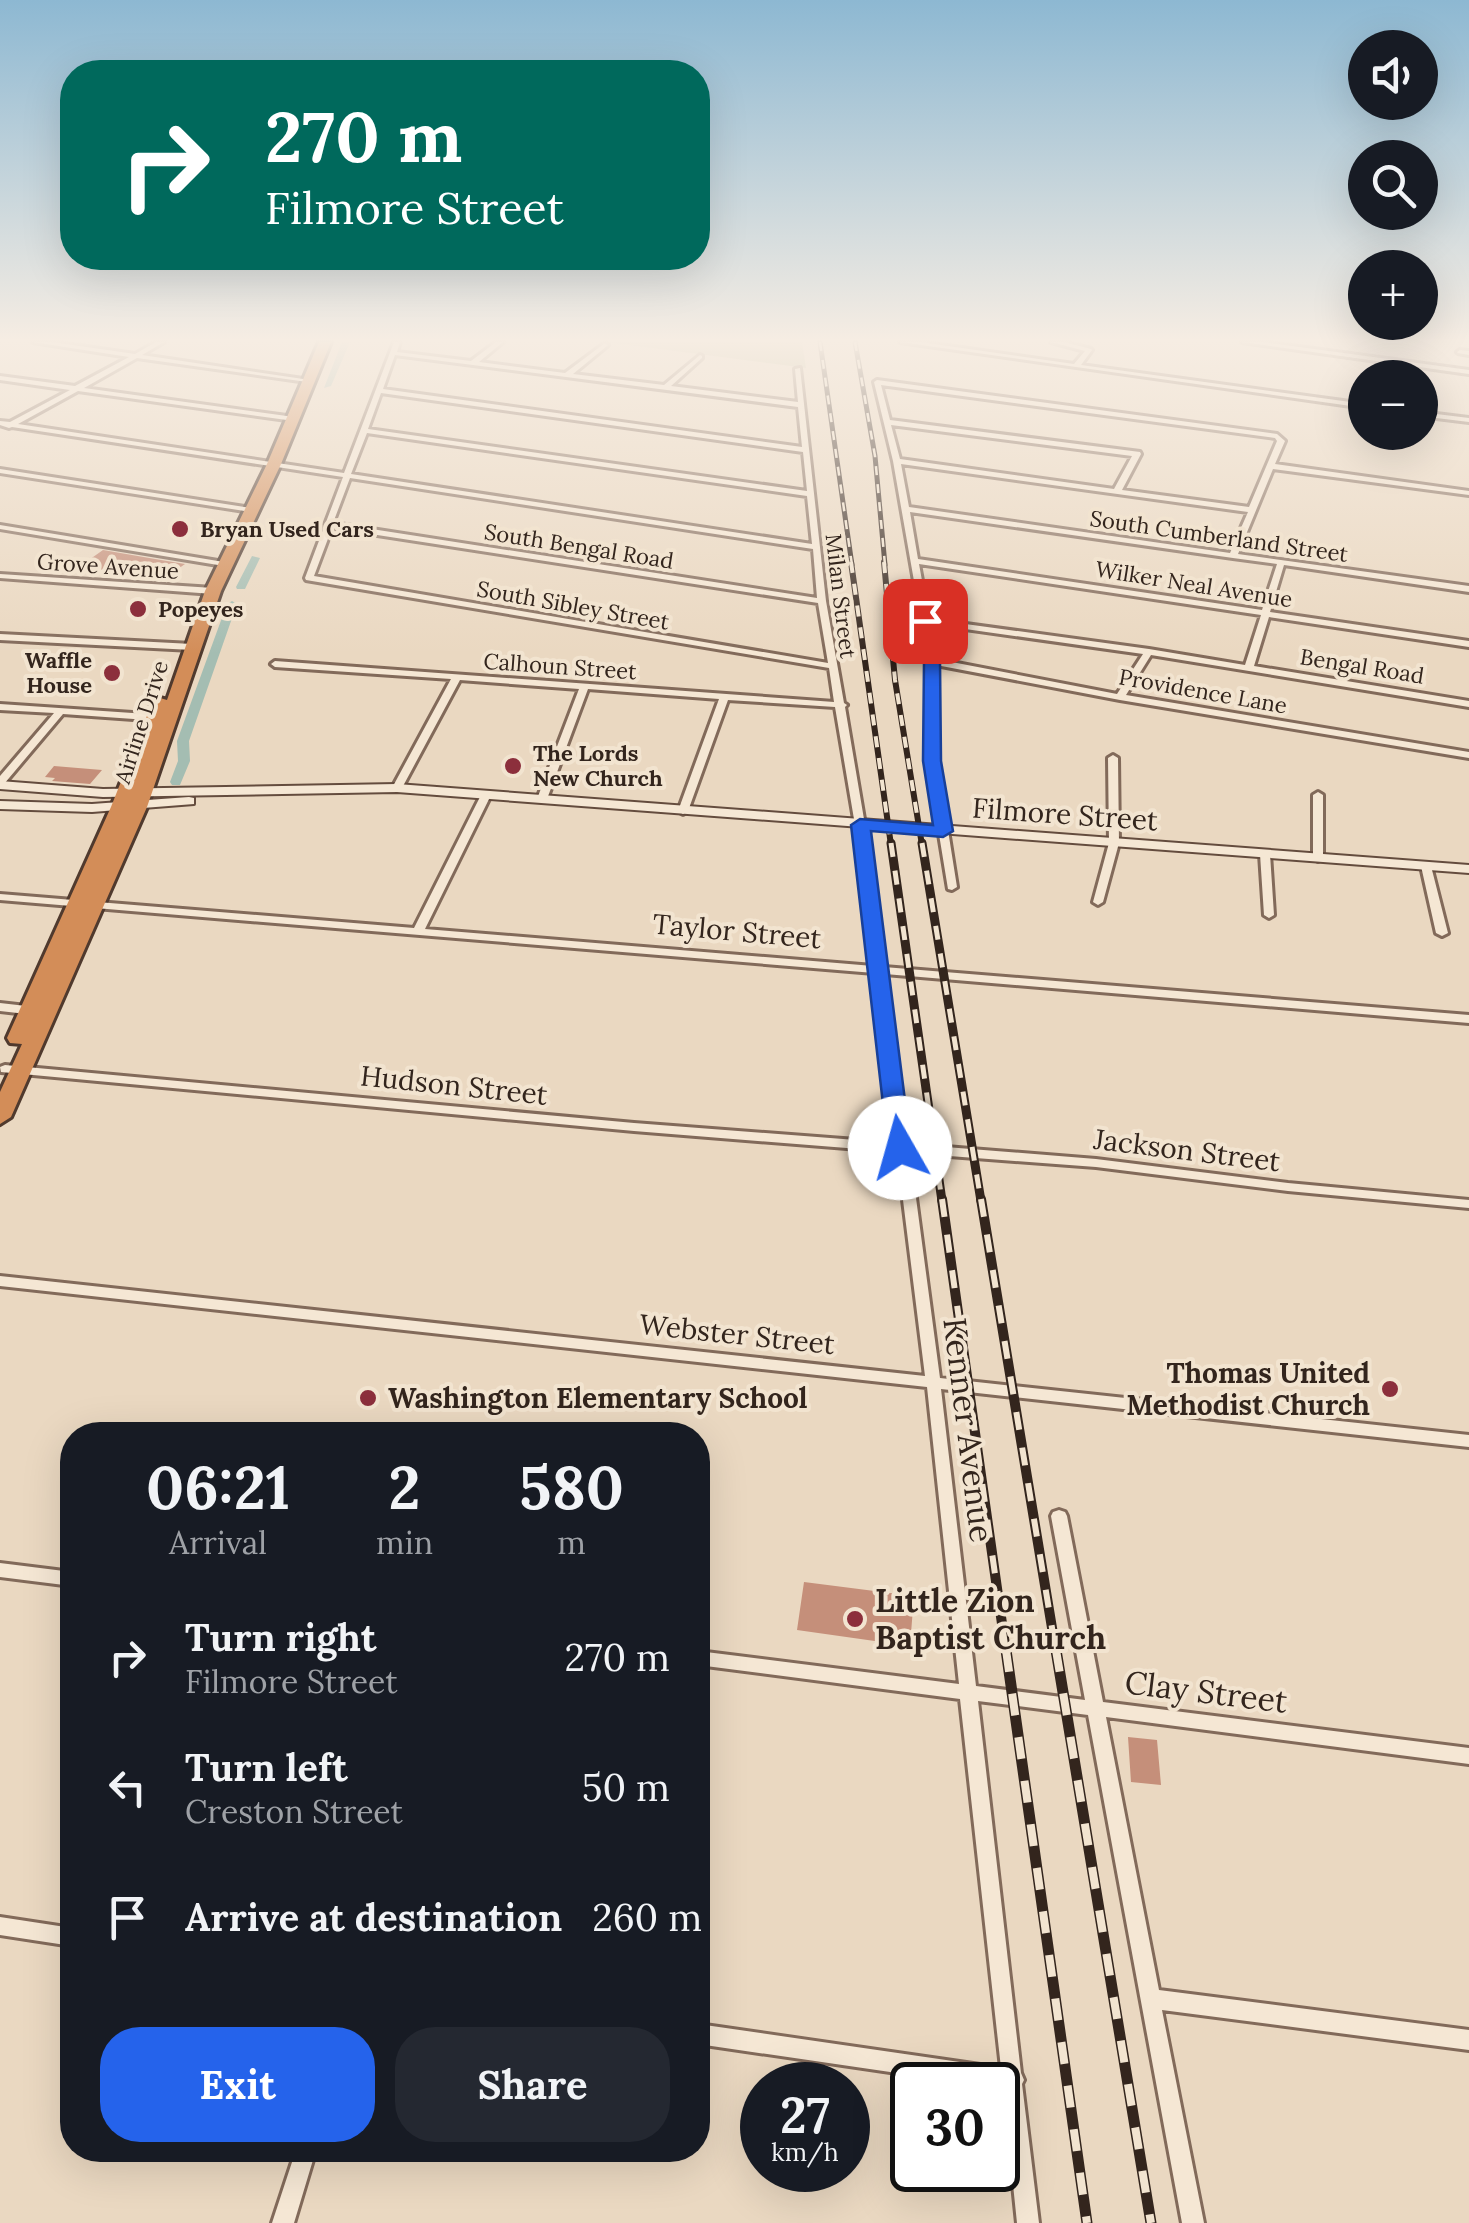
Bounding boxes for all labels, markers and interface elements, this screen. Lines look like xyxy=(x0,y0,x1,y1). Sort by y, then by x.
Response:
map controls xyxy=(1348,30,1438,450)
button: sound xyxy=(1348,30,1438,120)
text: 270 m xyxy=(265,92,462,181)
icon: right xyxy=(100,100,230,230)
button: search xyxy=(1348,140,1438,230)
text: Filmore Street xyxy=(265,179,564,236)
button: + xyxy=(1348,250,1438,340)
button: − xyxy=(1348,360,1438,450)
street label: South Cumberland Street xyxy=(1088,504,1350,568)
place label: Bryan Used Cars xyxy=(200,515,374,543)
street label: South Bengal Road xyxy=(482,517,676,575)
marker: Bryan Used Cars xyxy=(169,518,191,540)
street label: Milan Street xyxy=(819,532,863,660)
street label: Grove Avenue xyxy=(36,547,180,585)
street label: Wilker Neal Avenue xyxy=(1094,555,1294,613)
street label: South Sibley Street xyxy=(475,574,672,636)
pin xyxy=(883,579,968,664)
icon: arrive xyxy=(898,594,953,649)
place label: Popeyes xyxy=(158,595,244,623)
marker: Popeyes xyxy=(127,598,149,620)
street label: Bengal Road xyxy=(1298,642,1426,690)
place label: Waffle House xyxy=(25,646,92,699)
street label: Calhoun Street xyxy=(482,647,638,685)
street label: Airline Drive xyxy=(108,657,174,788)
marker: Waffle House xyxy=(101,662,123,684)
street label: Providence Lane xyxy=(1117,662,1289,720)
place label: The Lords New Church xyxy=(533,739,663,792)
marker: The Lords New Church xyxy=(502,755,524,777)
street label: Filmore Street xyxy=(971,790,1159,838)
street label: Taylor Street xyxy=(651,906,823,956)
street label: Hudson Street xyxy=(359,1057,549,1113)
position arrow xyxy=(848,1096,952,1200)
street label: Jackson Street xyxy=(1091,1121,1282,1179)
street label: Webster Street xyxy=(638,1306,837,1362)
street label: Kenner Avenue xyxy=(934,1315,1003,1544)
place label: Thomas United Methodist Church xyxy=(1126,1355,1370,1423)
marker: Thomas United Methodist Church xyxy=(1379,1378,1401,1400)
place label: Washington Elementary School xyxy=(388,1380,808,1416)
marker: Washington Elementary School xyxy=(357,1387,379,1409)
text: 06:21 xyxy=(146,1449,290,1525)
text: 2 xyxy=(389,1449,421,1525)
text: 580 xyxy=(519,1449,624,1525)
text: Arrival xyxy=(169,1522,267,1563)
text: min xyxy=(376,1522,433,1563)
text: m xyxy=(557,1522,586,1563)
place label: Little Zion Baptist Church xyxy=(875,1580,1106,1658)
marker: Little Zion Baptist Church xyxy=(844,1608,866,1630)
text: Turn right xyxy=(185,1613,376,1661)
icon: right xyxy=(100,1630,155,1685)
text: 270 m xyxy=(565,1633,670,1681)
text: Filmore Street xyxy=(185,1661,398,1702)
street label: Clay Street xyxy=(1123,1661,1290,1722)
text: Turn left xyxy=(185,1743,348,1791)
icon: left xyxy=(100,1760,155,1815)
text: 50 m xyxy=(582,1763,670,1811)
text: Creston Street xyxy=(185,1791,403,1832)
icon: arrive xyxy=(100,1890,155,1945)
text: Arrive at destination xyxy=(185,1893,562,1941)
text: 260 m xyxy=(592,1893,702,1941)
button: Exit xyxy=(100,2027,375,2142)
button: Share xyxy=(395,2027,670,2142)
speed limit sign: 30 xyxy=(890,2062,1020,2192)
text: 27 xyxy=(780,2083,830,2147)
text: km/h xyxy=(771,2136,839,2168)

